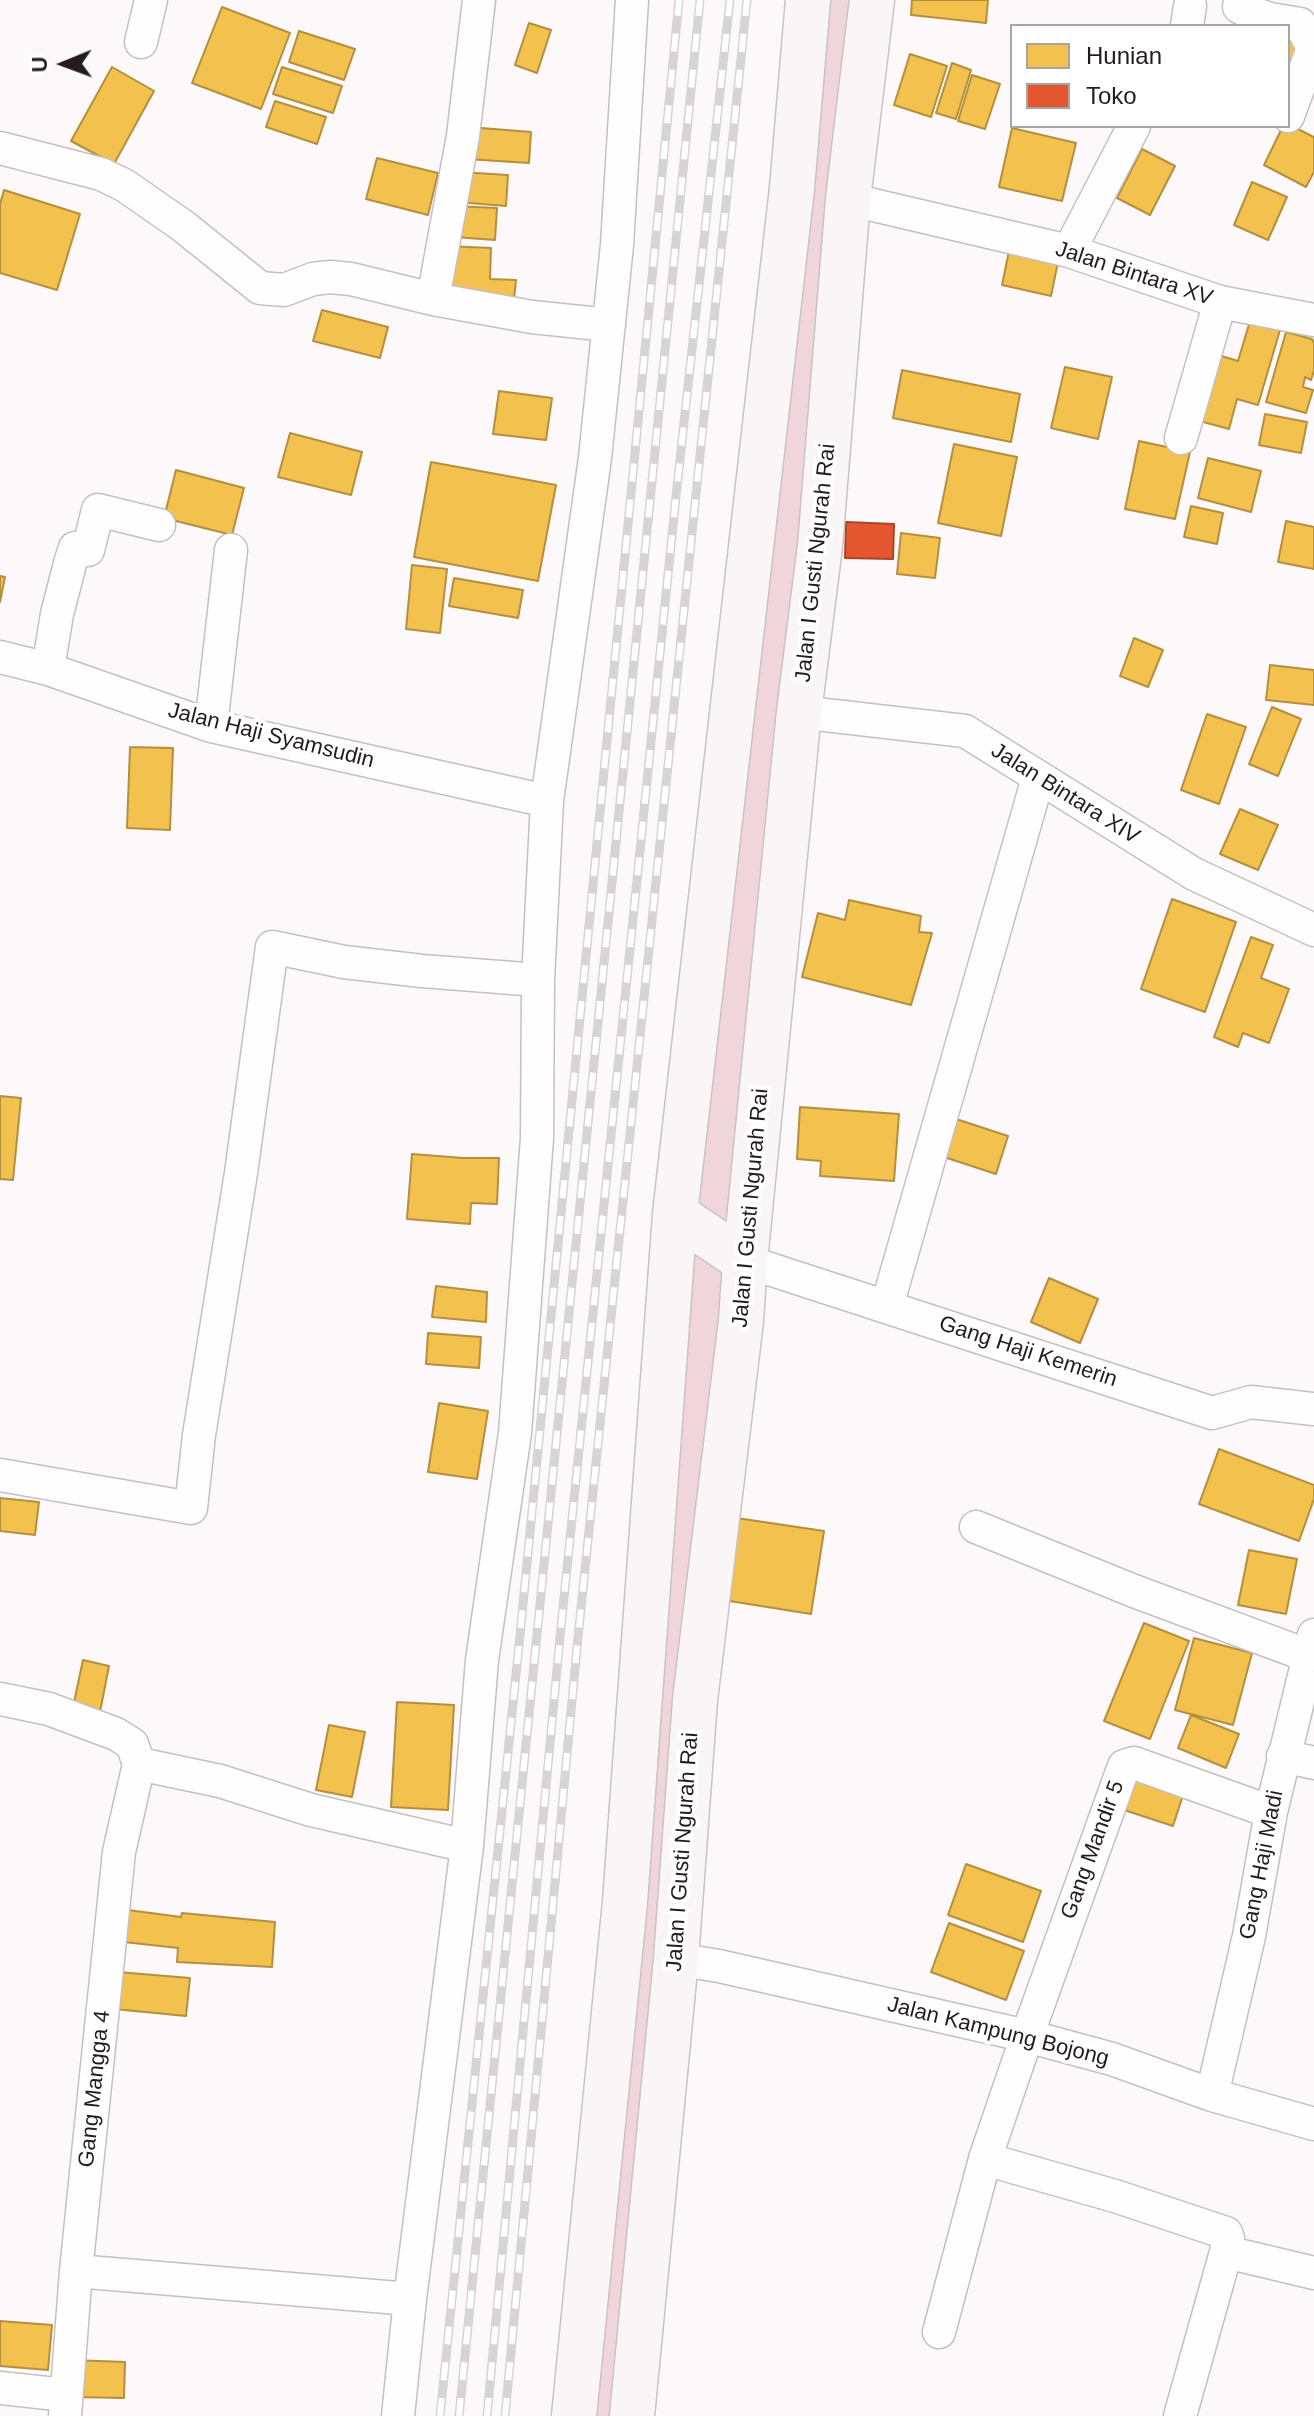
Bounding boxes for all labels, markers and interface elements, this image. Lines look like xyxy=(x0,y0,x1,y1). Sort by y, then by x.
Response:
north arrow xyxy=(24,24,104,104)
legend xyxy=(1010,24,1290,128)
text: Hunian xyxy=(1086,42,1162,69)
text: U xyxy=(27,56,52,73)
text: Toko xyxy=(1086,82,1137,109)
street label: Jalan Bintara XV xyxy=(1052,236,1216,312)
street label: Jalan I Gusti Ngurah Rai xyxy=(790,442,842,684)
street label: Jalan Haji Syamsudin xyxy=(165,698,377,774)
street label: Jalan Bintara XIV xyxy=(986,738,1144,850)
street label: Jalan I Gusti Ngurah Rai xyxy=(727,1087,775,1329)
street label: Gang Haji Kemerin xyxy=(936,1311,1120,1393)
street label: Jalan I Gusti Ngurah Rai xyxy=(661,1732,705,1972)
street label: Gang Mandir 5 xyxy=(1056,1777,1130,1923)
street label: Gang Haji Madi xyxy=(1235,1788,1289,1942)
street label: Jalan Kampung Bojong xyxy=(884,1992,1112,2072)
street label: Gang Mangga 4 xyxy=(74,2009,116,2169)

